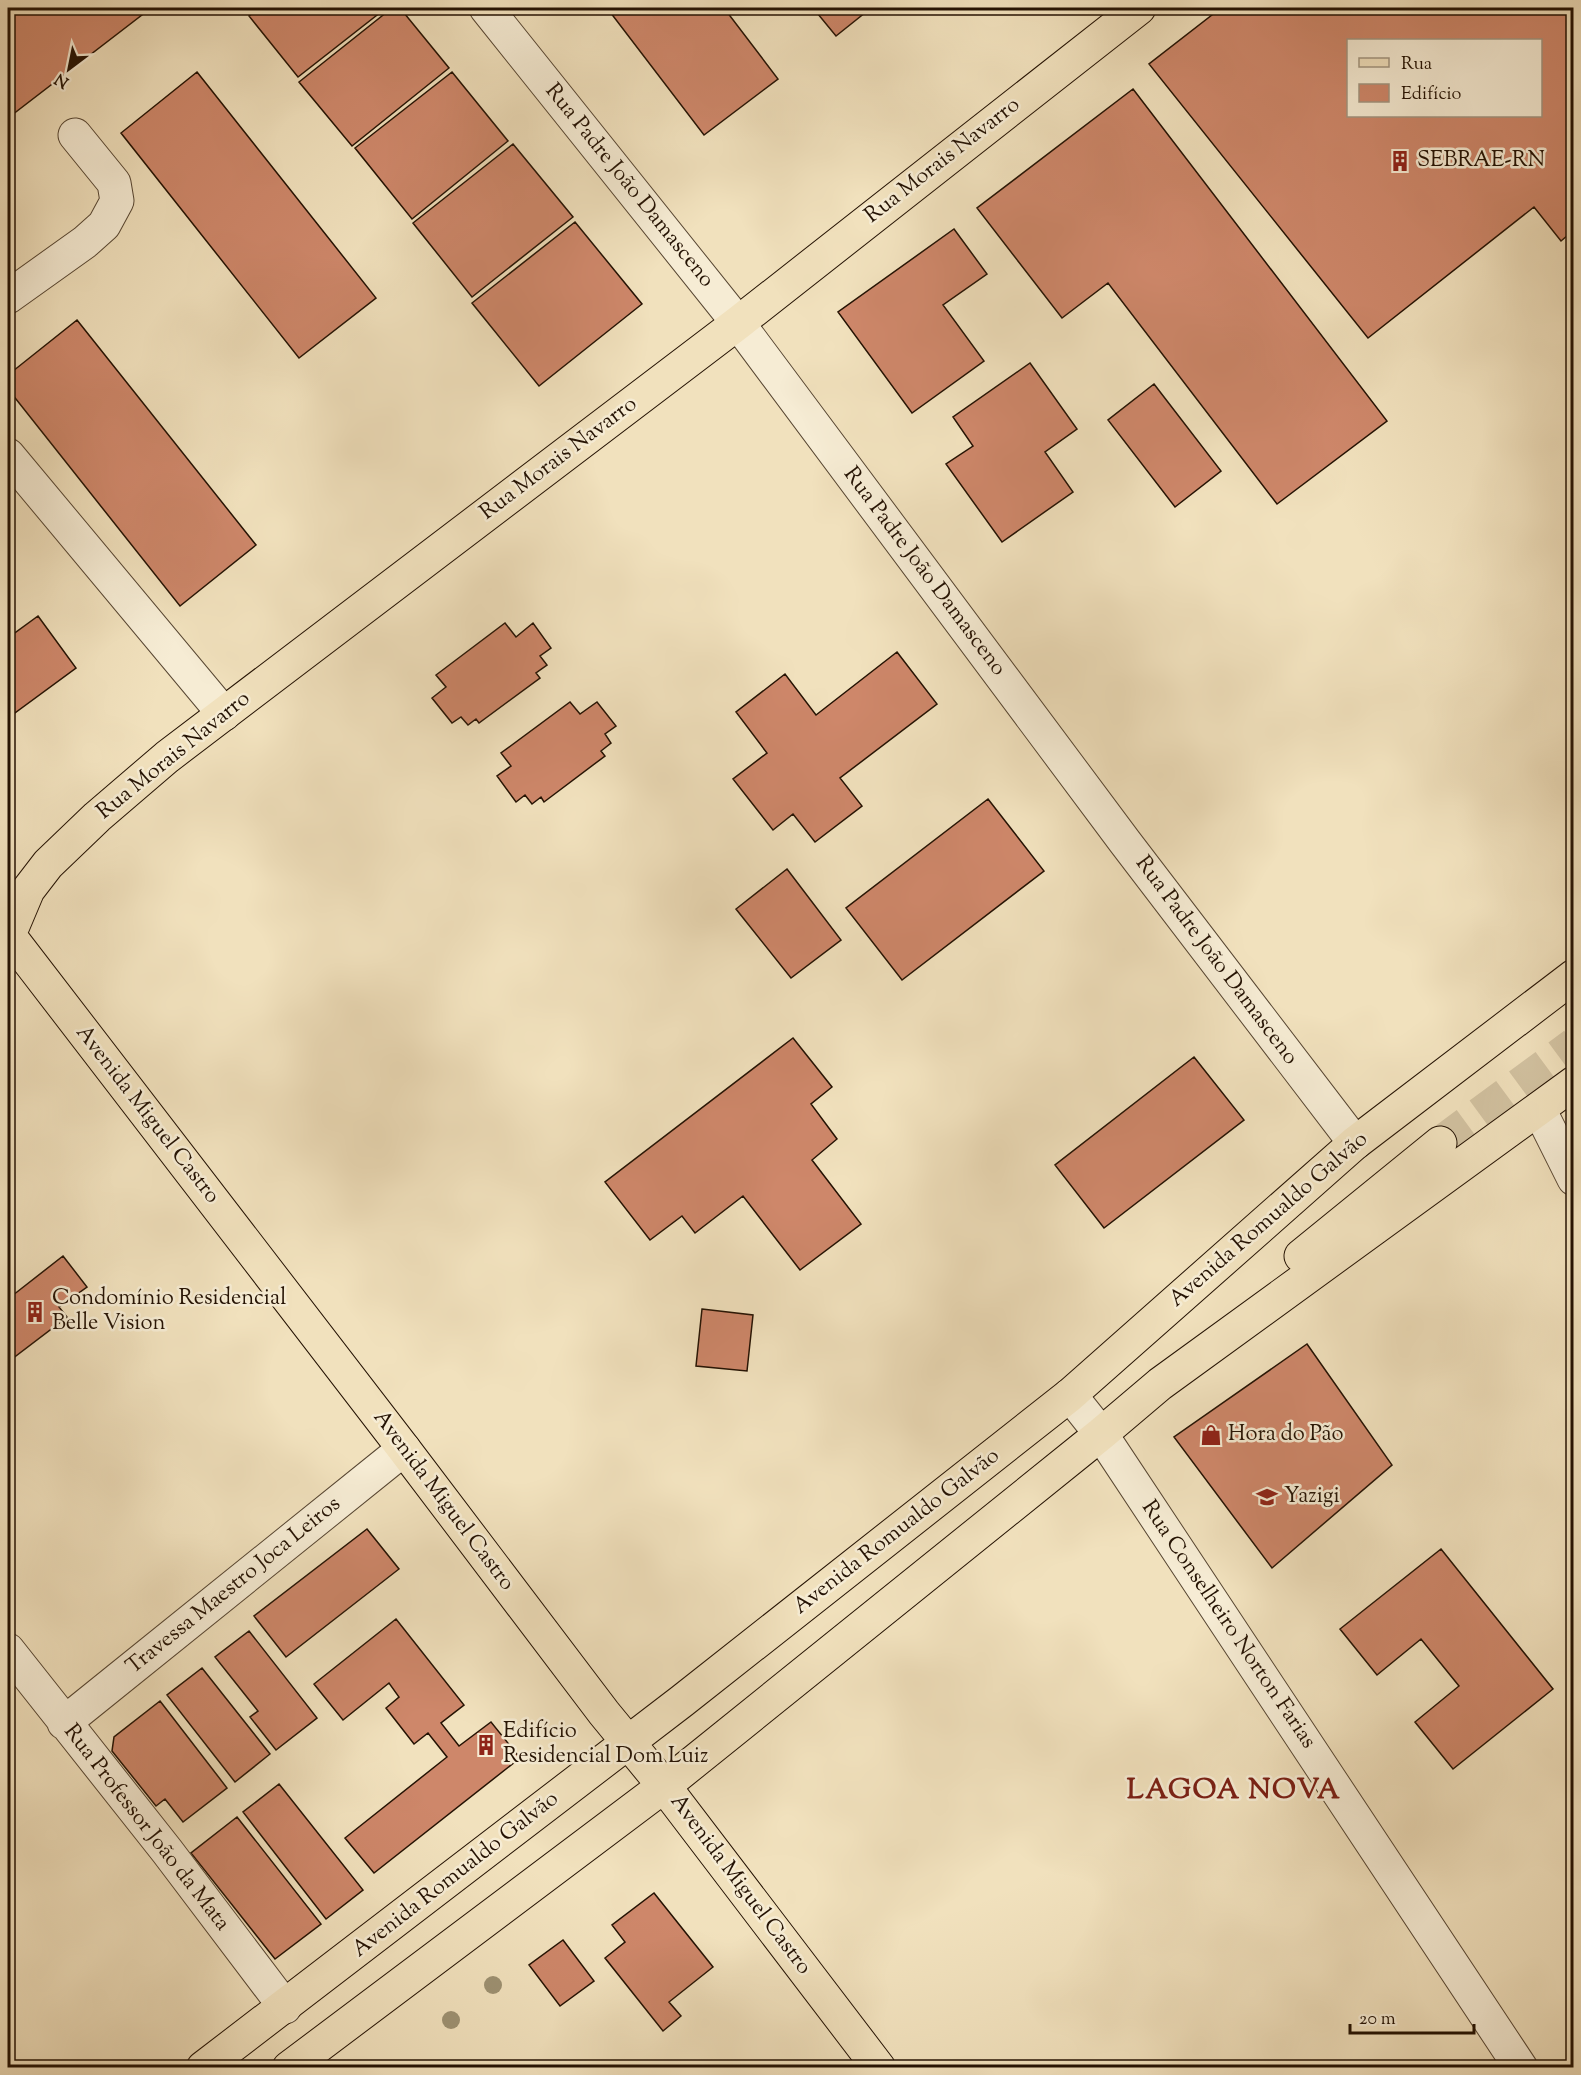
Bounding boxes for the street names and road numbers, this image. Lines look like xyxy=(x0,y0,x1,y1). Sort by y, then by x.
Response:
street label: Rua Padre João Damasceno xyxy=(536,77,722,295)
street label: Rua Morais Navarro xyxy=(858,90,1028,232)
street label: Rua Morais Navarro xyxy=(474,389,644,529)
street label: Rua Padre João Damasceno xyxy=(835,461,1013,683)
street label: Rua Morais Navarro xyxy=(90,684,258,828)
street label: Rua Padre João Damasceno xyxy=(1127,850,1305,1072)
street label: Avenida Miguel Castro xyxy=(67,1019,227,1211)
street label: Avenida Romualdo Galvão xyxy=(1162,1124,1376,1316)
street label: Avenida Miguel Castro xyxy=(364,1404,522,1598)
street label: Avenida Romualdo Galvão xyxy=(787,1441,1007,1623)
street label: Travessa Maestro Joca Leiros xyxy=(120,1489,348,1683)
street label: Rua Conselheiro Norton Farias xyxy=(1133,1494,1323,1756)
street label: Rua Professor João da Mata xyxy=(55,1718,237,1938)
street label: Avenida Romualdo Galvão xyxy=(346,1784,566,1966)
street label: Avenida Miguel Castro xyxy=(661,1788,819,1982)

